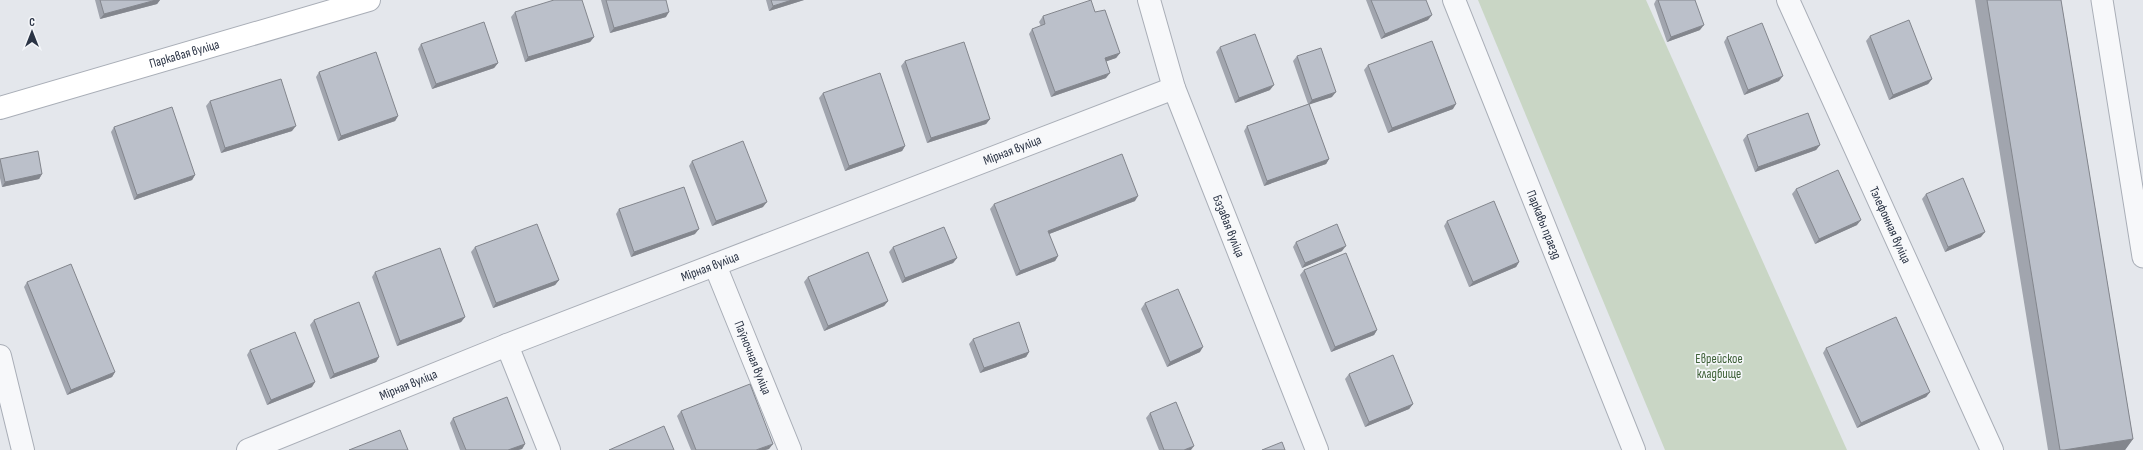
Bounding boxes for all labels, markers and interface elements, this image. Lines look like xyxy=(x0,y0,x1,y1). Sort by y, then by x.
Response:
north arrow xyxy=(12,12,52,52)
text: С xyxy=(29,16,35,29)
street label: Паркавая вуліца xyxy=(147,36,221,72)
street label: Мірная вуліца xyxy=(981,132,1044,169)
street label: Тэлефонная вуліца xyxy=(1866,184,1914,266)
street label: Паркавы праезд xyxy=(1523,188,1565,262)
street label: Бэзавая вуліца xyxy=(1209,192,1248,260)
street label: Мірная вуліца xyxy=(679,248,741,285)
street label: Паўночная вуліца xyxy=(730,318,775,397)
park label: Еврейское кладбище xyxy=(1695,351,1743,382)
street label: Мірная вуліца xyxy=(377,366,440,404)

